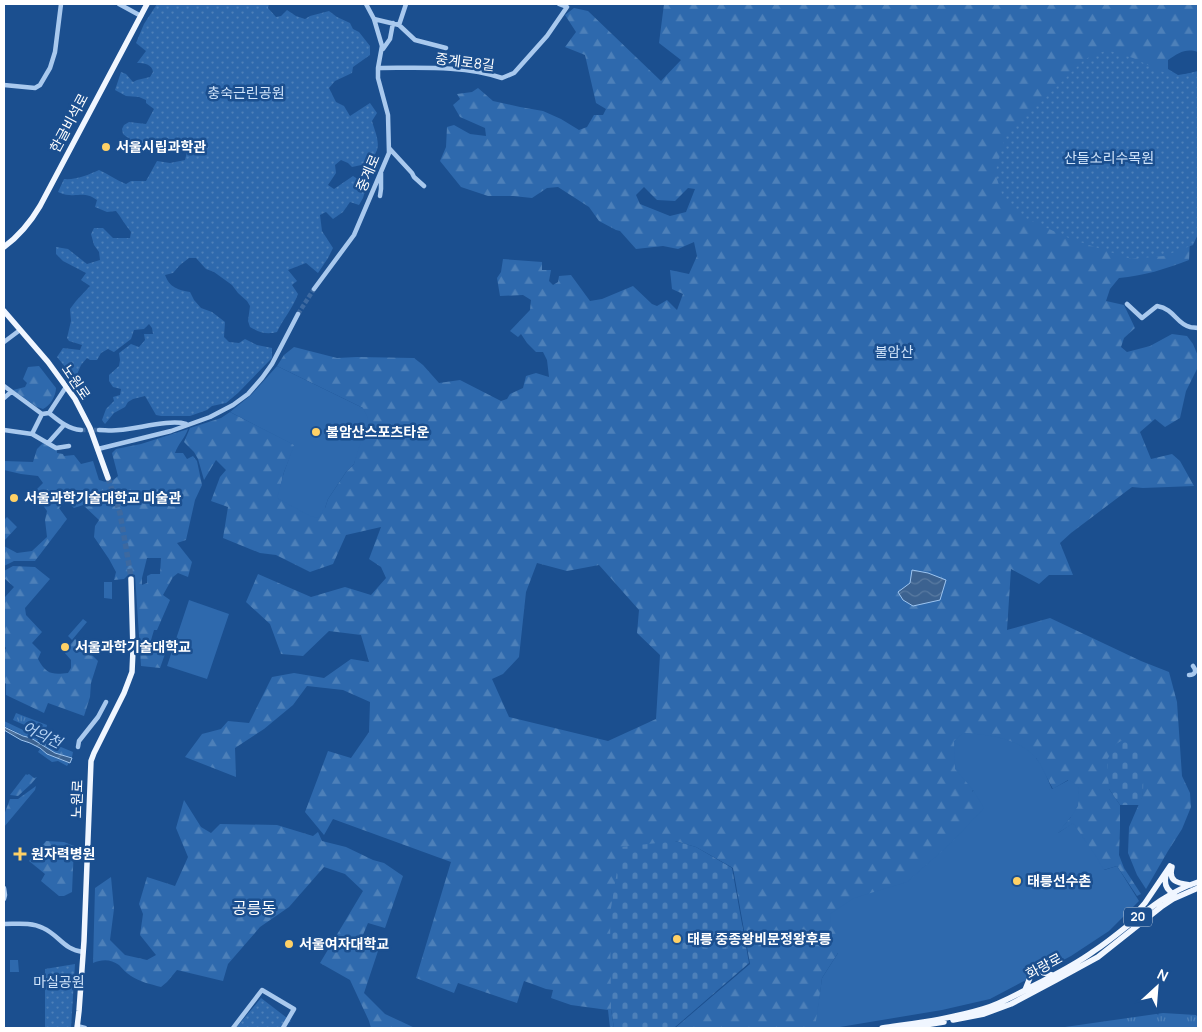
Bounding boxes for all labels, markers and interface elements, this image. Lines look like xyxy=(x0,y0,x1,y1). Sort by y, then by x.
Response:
street label: 중계로8길 xyxy=(434,48,496,75)
park label: 충숙근린공원 xyxy=(207,83,285,102)
street label: 한글비석로 xyxy=(45,90,92,156)
place label: 서울시립과학관 xyxy=(116,137,206,156)
marker: 서울시립과학관 xyxy=(100,141,112,153)
park label: 산들소리수목원 xyxy=(1064,148,1154,167)
street label: 중계로 xyxy=(351,151,384,194)
park label: 불암산 xyxy=(875,342,913,361)
street label: 노원로 xyxy=(58,360,95,403)
place label: 불암산스포츠타운 xyxy=(326,422,429,441)
marker: 불암산스포츠타운 xyxy=(310,426,322,438)
place label: 서울과학기술대학교 미술관 xyxy=(24,488,181,507)
marker: 서울과학기술대학교 미술관 xyxy=(8,492,20,504)
place label: 서울과학기술대학교 xyxy=(75,637,191,656)
marker: 서울과학기술대학교 xyxy=(59,641,71,653)
water label: 어의천 xyxy=(19,716,67,754)
street label: 노원로 xyxy=(66,779,87,819)
place label: 원자력병원 xyxy=(31,844,95,863)
marker: 원자력병원 xyxy=(13,847,27,861)
place label: 태릉선수촌 xyxy=(1027,871,1092,890)
marker: 태릉선수촌 xyxy=(1011,875,1023,887)
district label: 공릉동 xyxy=(232,897,276,919)
road number: 20 xyxy=(1124,908,1152,926)
place label: 태릉 중종왕비문정왕후릉 xyxy=(687,929,832,948)
marker: 태릉 중종왕비문정왕후릉 xyxy=(671,933,683,945)
place label: 서울여자대학교 xyxy=(299,934,389,953)
marker: 서울여자대학교 xyxy=(283,938,295,950)
street label: 화랑로 xyxy=(1022,948,1065,983)
north arrow xyxy=(1132,962,1182,1012)
text: N xyxy=(1154,964,1172,986)
park label: 마실공원 xyxy=(33,972,85,991)

